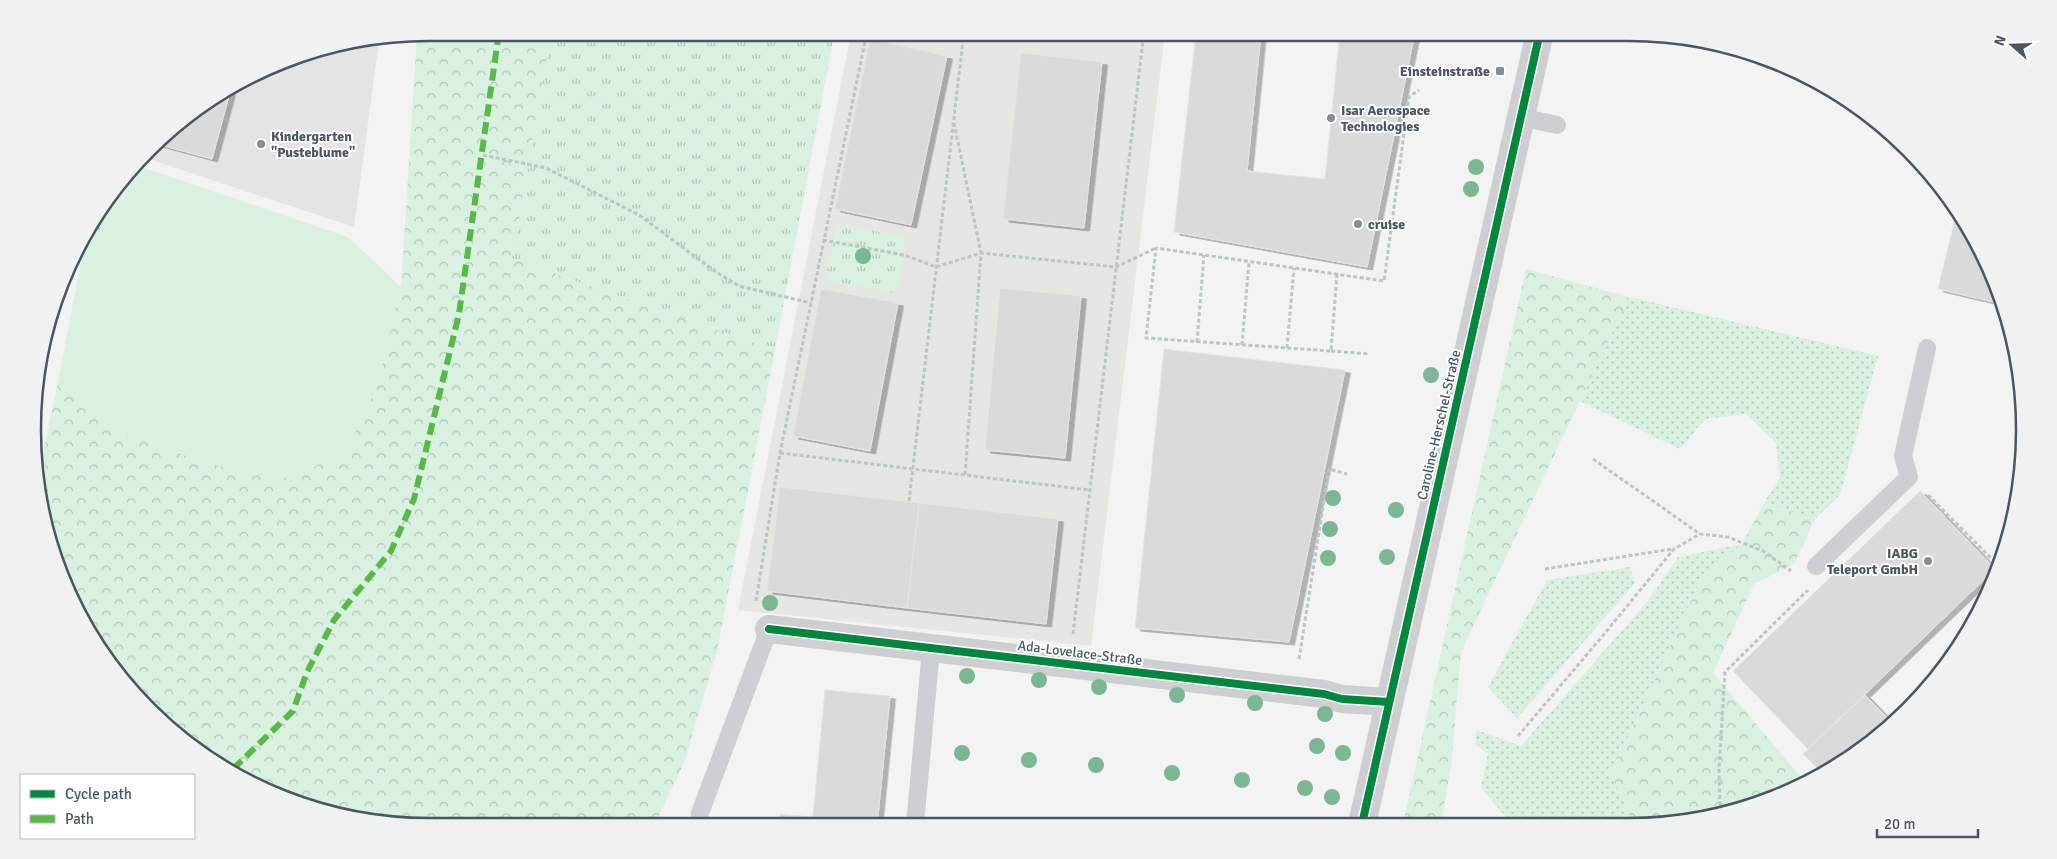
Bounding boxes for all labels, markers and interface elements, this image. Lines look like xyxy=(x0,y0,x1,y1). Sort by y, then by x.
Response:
north arrow xyxy=(1987,20,2037,70)
text: N xyxy=(1991,33,2010,48)
place label: Einsteinstraße xyxy=(1400,63,1490,80)
marker: Einsteinstraße xyxy=(1494,65,1506,77)
place label: Isar Aerospace Technologies xyxy=(1341,102,1430,135)
marker: Isar Aerospace Technologies xyxy=(1325,112,1337,124)
place label: Kindergarten "Pusteblume" xyxy=(271,128,355,161)
marker: Kindergarten "Pusteblume" xyxy=(255,138,267,150)
place label: cruise xyxy=(1368,216,1405,233)
marker: cruise xyxy=(1352,218,1364,230)
street label: Caroline-Herschel-Straße xyxy=(1413,348,1465,502)
place label: IABG Teleport GmbH xyxy=(1827,545,1918,578)
marker: IABG Teleport GmbH xyxy=(1922,555,1934,567)
street label: Ada-Lovelace-Straße xyxy=(1017,637,1143,669)
legend xyxy=(20,774,195,839)
text: Cycle path xyxy=(65,785,132,803)
scale bar xyxy=(1877,806,1978,838)
text: Path xyxy=(65,810,94,828)
text: 20 m xyxy=(1884,815,1915,833)

